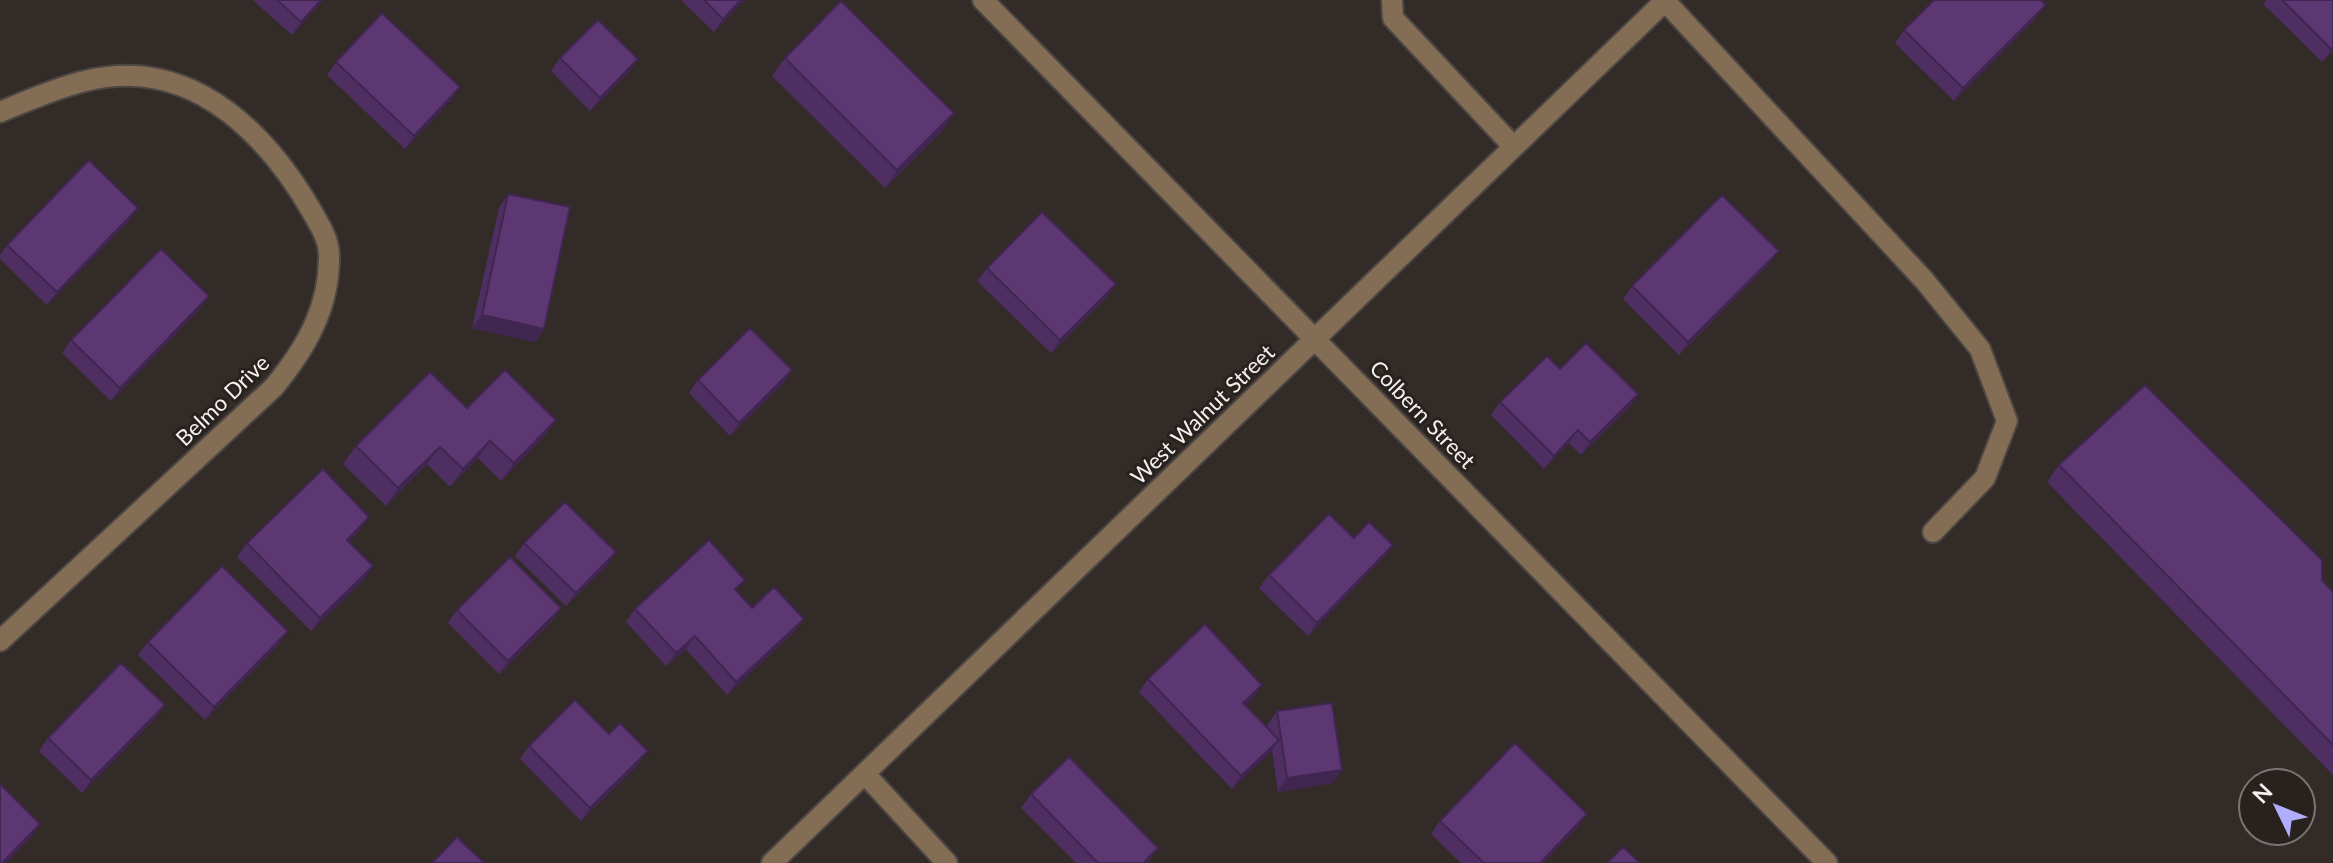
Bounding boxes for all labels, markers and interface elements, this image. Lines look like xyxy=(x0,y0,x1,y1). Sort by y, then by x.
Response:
street label: West Walnut Street xyxy=(1124,338,1280,490)
street label: Belmo Drive xyxy=(170,349,274,451)
street label: Colbern Street xyxy=(1365,354,1481,474)
north arrow xyxy=(2237,767,2317,847)
text: N xyxy=(2246,778,2278,808)

